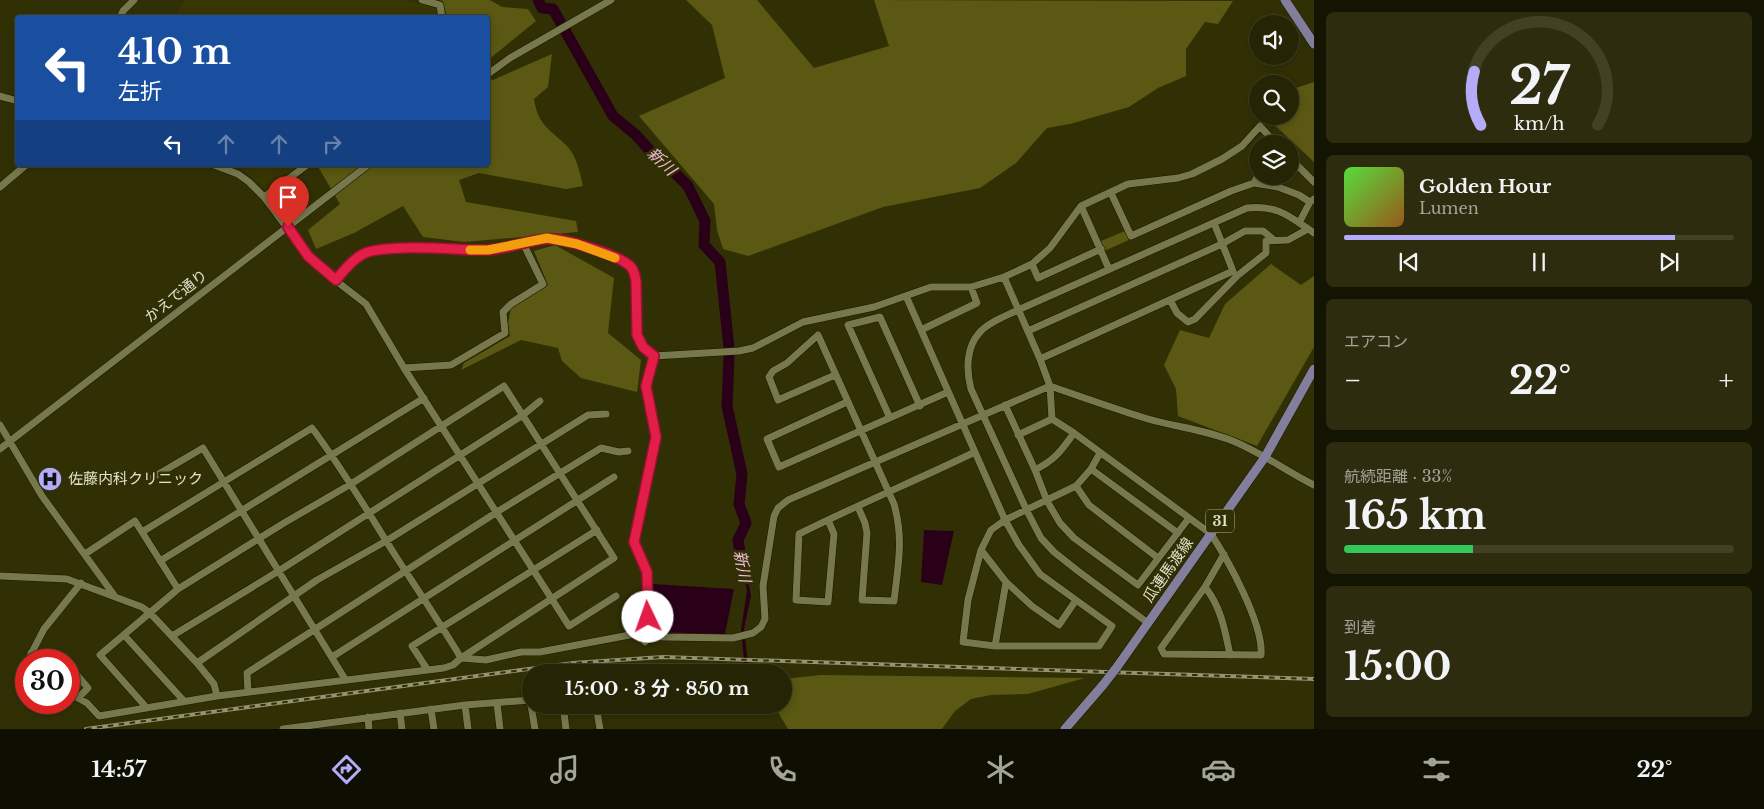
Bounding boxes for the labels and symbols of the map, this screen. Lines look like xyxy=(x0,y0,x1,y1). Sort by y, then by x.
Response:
water label: 新川 xyxy=(643,143,682,181)
pin xyxy=(267,176,309,227)
street label: かえで通り xyxy=(140,265,211,326)
hospital icon: 佐藤内科クリニック xyxy=(37,466,63,492)
place label: 佐藤内科クリニック xyxy=(68,469,203,488)
road number: 31 xyxy=(1206,510,1234,532)
street label: 瓜連馬渡線 xyxy=(1138,534,1197,606)
water label: 新川 xyxy=(730,548,756,586)
position arrow xyxy=(621,590,673,642)
speed limit sign: 30 xyxy=(15,649,80,714)

